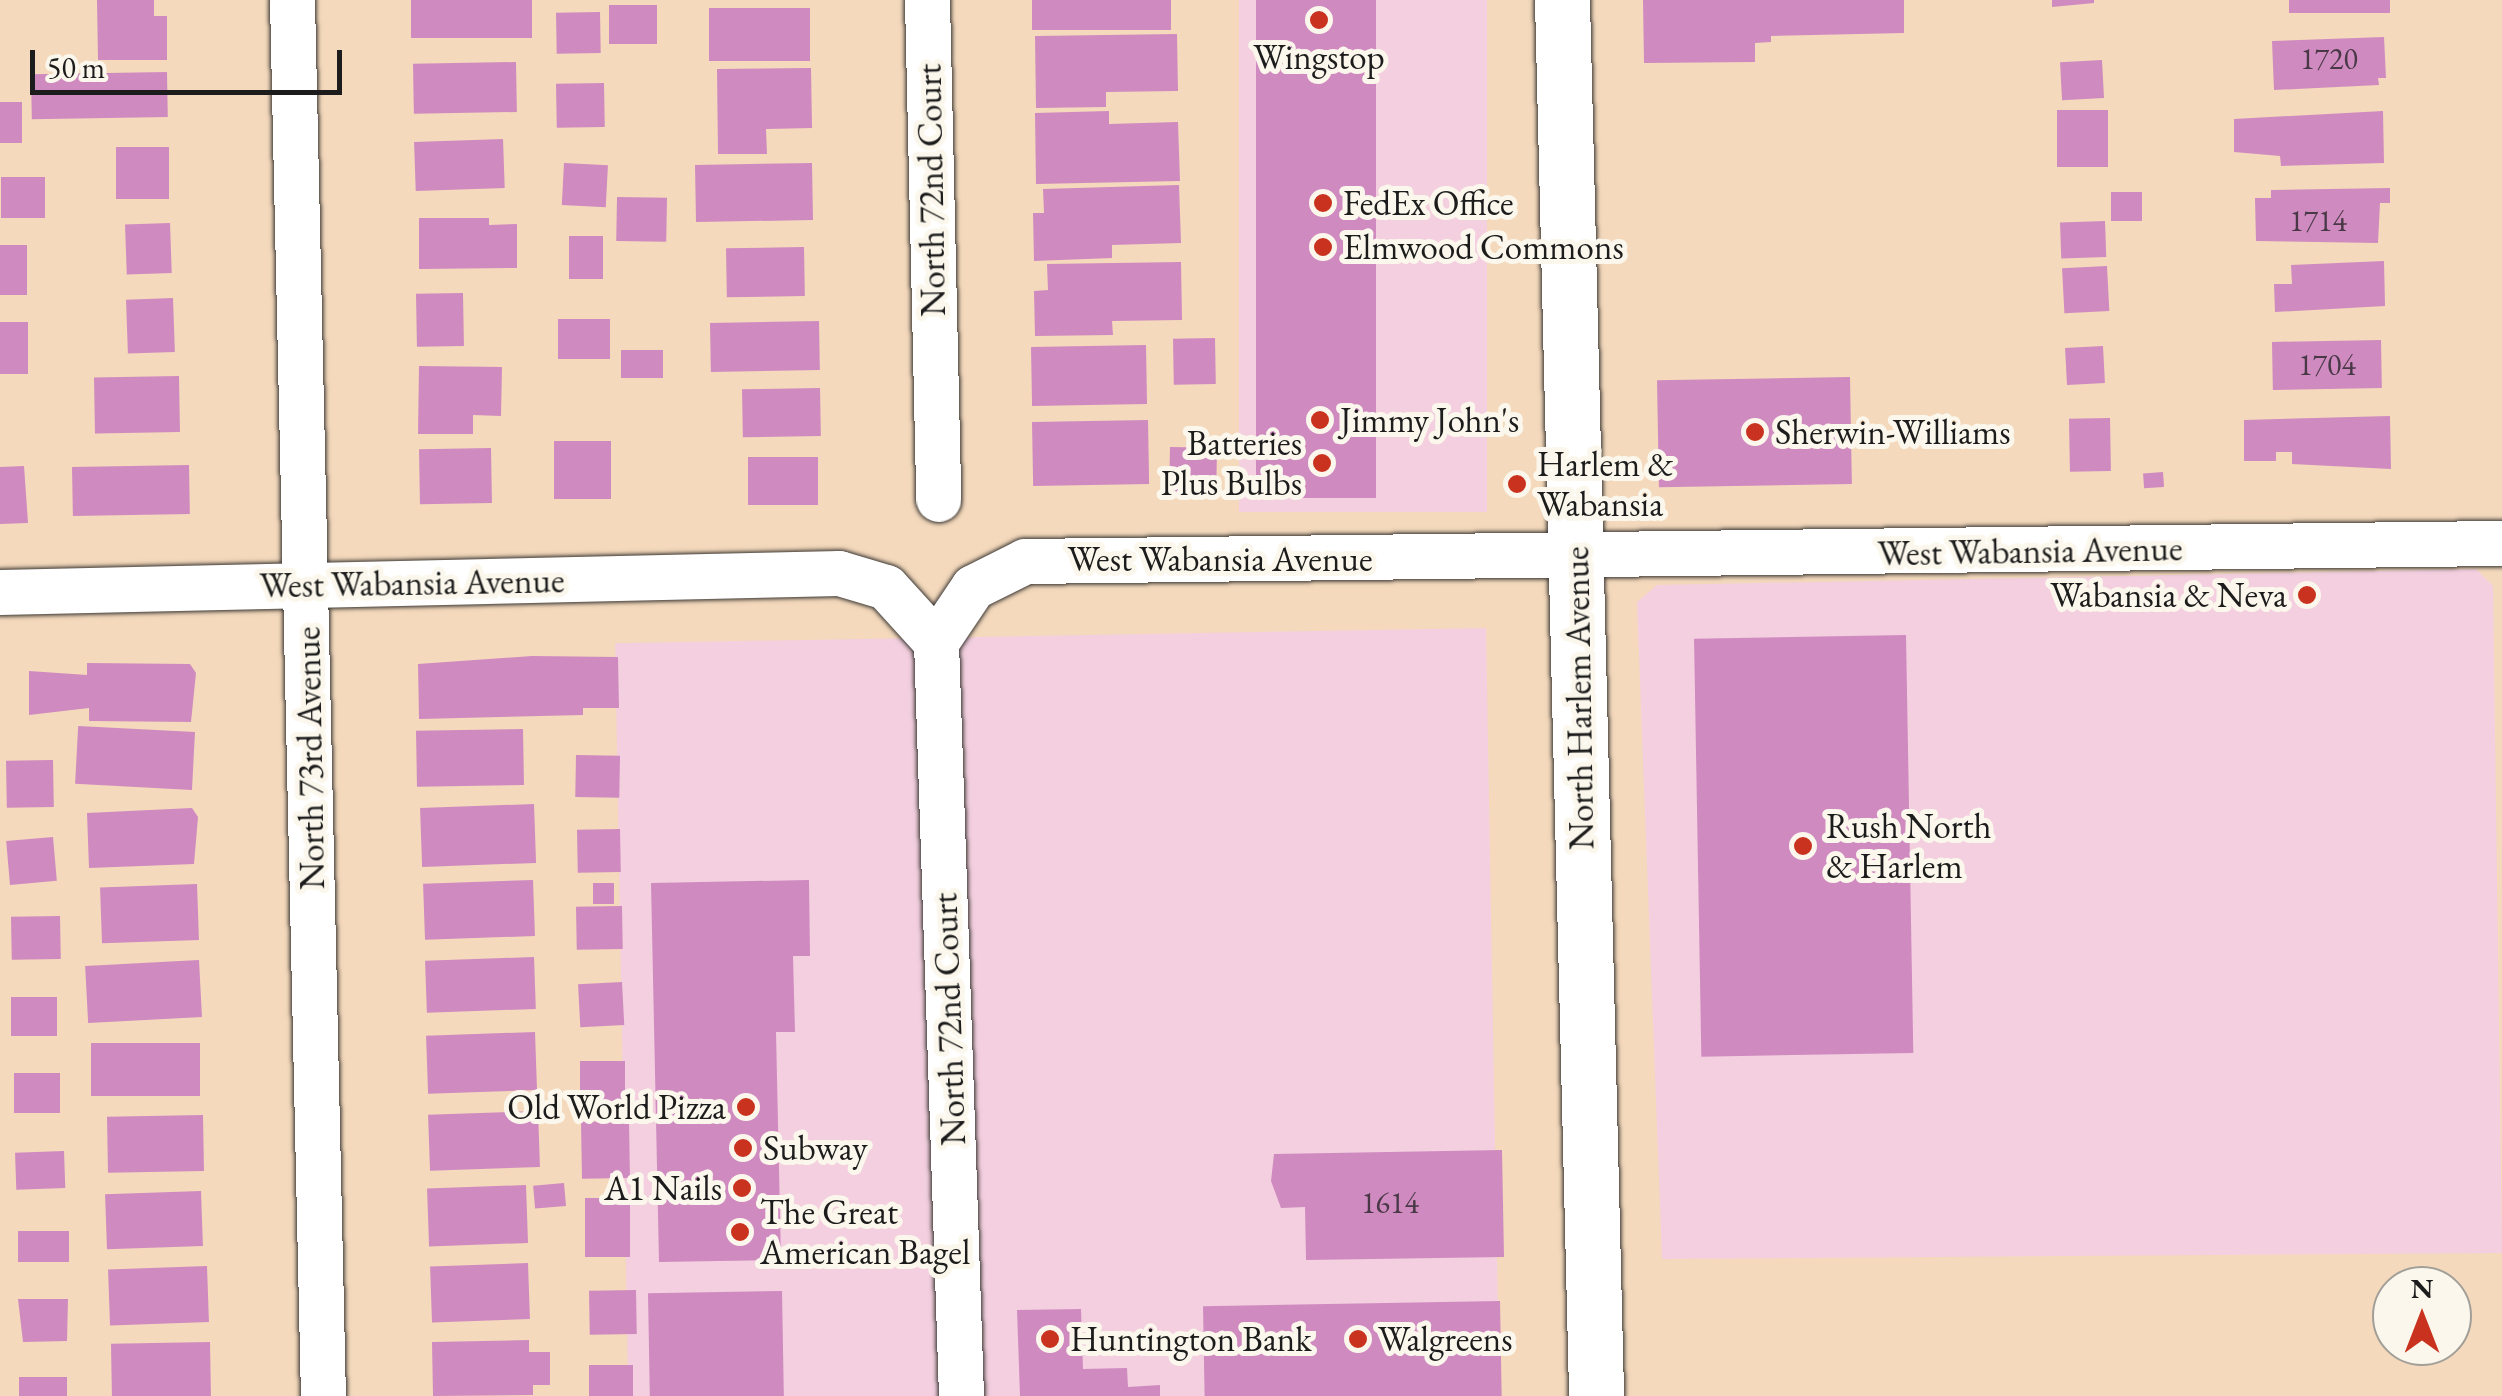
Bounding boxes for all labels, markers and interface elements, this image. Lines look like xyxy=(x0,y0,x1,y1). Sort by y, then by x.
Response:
marker: Wingstop xyxy=(1308,9,1330,31)
scale bar xyxy=(35,30,348,92)
place label: Wingstop xyxy=(1253,36,1385,78)
house number: 1720 xyxy=(2300,41,2358,77)
text: 50 m xyxy=(47,48,105,87)
street label: North 72nd Court xyxy=(908,63,954,317)
place label: FedEx Office xyxy=(1343,182,1514,224)
marker: FedEx Office xyxy=(1312,192,1334,214)
house number: 1714 xyxy=(2289,203,2347,239)
place label: Elmwood Commons xyxy=(1343,226,1624,268)
marker: Elmwood Commons xyxy=(1312,236,1334,258)
house number: 1704 xyxy=(2298,347,2356,383)
place label: Jimmy John's xyxy=(1340,399,1519,441)
marker: Jimmy John's xyxy=(1309,409,1331,431)
place label: Sherwin-Williams xyxy=(1775,411,2011,453)
marker: Sherwin-Williams xyxy=(1744,421,1766,443)
place label: Batteries Plus Bulbs xyxy=(1161,422,1302,504)
place label: Harlem & Wabansia xyxy=(1537,443,1674,525)
marker: Batteries Plus Bulbs xyxy=(1311,452,1333,474)
marker: Harlem & Wabansia xyxy=(1506,473,1528,495)
street label: West Wabansia Avenue xyxy=(1877,527,2183,575)
street label: West Wabansia Avenue xyxy=(1067,538,1373,580)
street label: North Harlem Avenue xyxy=(1555,546,1603,850)
street label: West Wabansia Avenue xyxy=(259,559,565,607)
place label: Wabansia & Neva xyxy=(2050,574,2287,616)
marker: Wabansia & Neva xyxy=(2296,584,2318,606)
street label: North 73rd Avenue xyxy=(287,626,333,890)
place label: Rush North & Harlem xyxy=(1826,805,1991,887)
marker: Rush North & Harlem xyxy=(1790,833,1816,859)
street label: North 72nd Court xyxy=(924,892,974,1146)
place label: Old World Pizza xyxy=(507,1086,726,1128)
marker: Old World Pizza xyxy=(735,1096,757,1118)
place label: Subway xyxy=(763,1127,868,1169)
marker: Subway xyxy=(732,1137,754,1159)
place label: A1 Nails xyxy=(604,1167,722,1209)
marker: A1 Nails xyxy=(731,1177,753,1199)
house number: 1614 xyxy=(1361,1185,1419,1221)
place label: The Great American Bagel xyxy=(760,1191,970,1273)
marker: The Great American Bagel xyxy=(729,1221,751,1243)
north arrow xyxy=(2372,1266,2472,1366)
text: N xyxy=(2411,1270,2433,1306)
place label: Huntington Bank xyxy=(1070,1318,1312,1360)
place label: Walgreens xyxy=(1378,1318,1513,1360)
marker: Huntington Bank xyxy=(1039,1328,1061,1350)
marker: Walgreens xyxy=(1347,1328,1369,1350)

